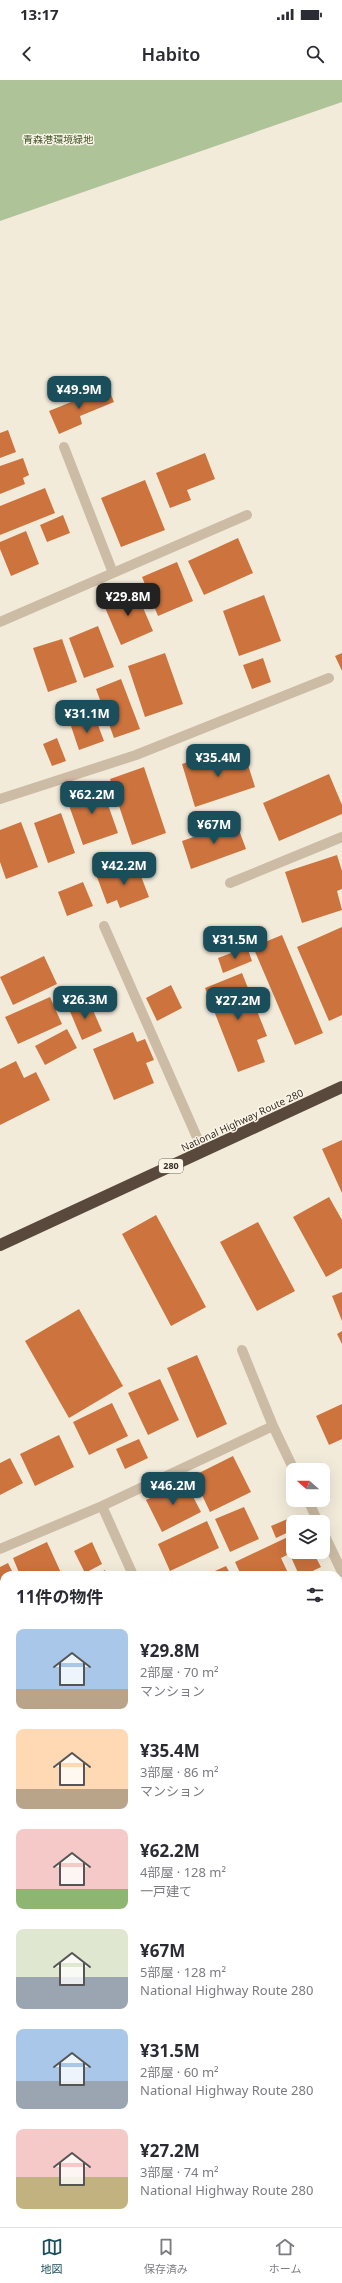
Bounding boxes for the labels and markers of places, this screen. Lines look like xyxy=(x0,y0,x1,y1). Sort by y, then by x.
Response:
pin: ¥49.9M xyxy=(46,376,112,410)
pin: ¥29.8M xyxy=(95,583,161,617)
pin: ¥31.1M xyxy=(54,700,120,734)
pin: ¥35.4M xyxy=(185,744,251,778)
pin: ¥62.2M xyxy=(59,781,125,815)
pin: ¥67M xyxy=(190,811,238,845)
pin: ¥42.2M xyxy=(91,852,157,886)
pin: ¥31.5M xyxy=(202,926,268,960)
pin: ¥26.3M xyxy=(52,986,118,1020)
pin: ¥27.2M xyxy=(205,987,271,1021)
pin: ¥46.2M xyxy=(140,1472,206,1506)

